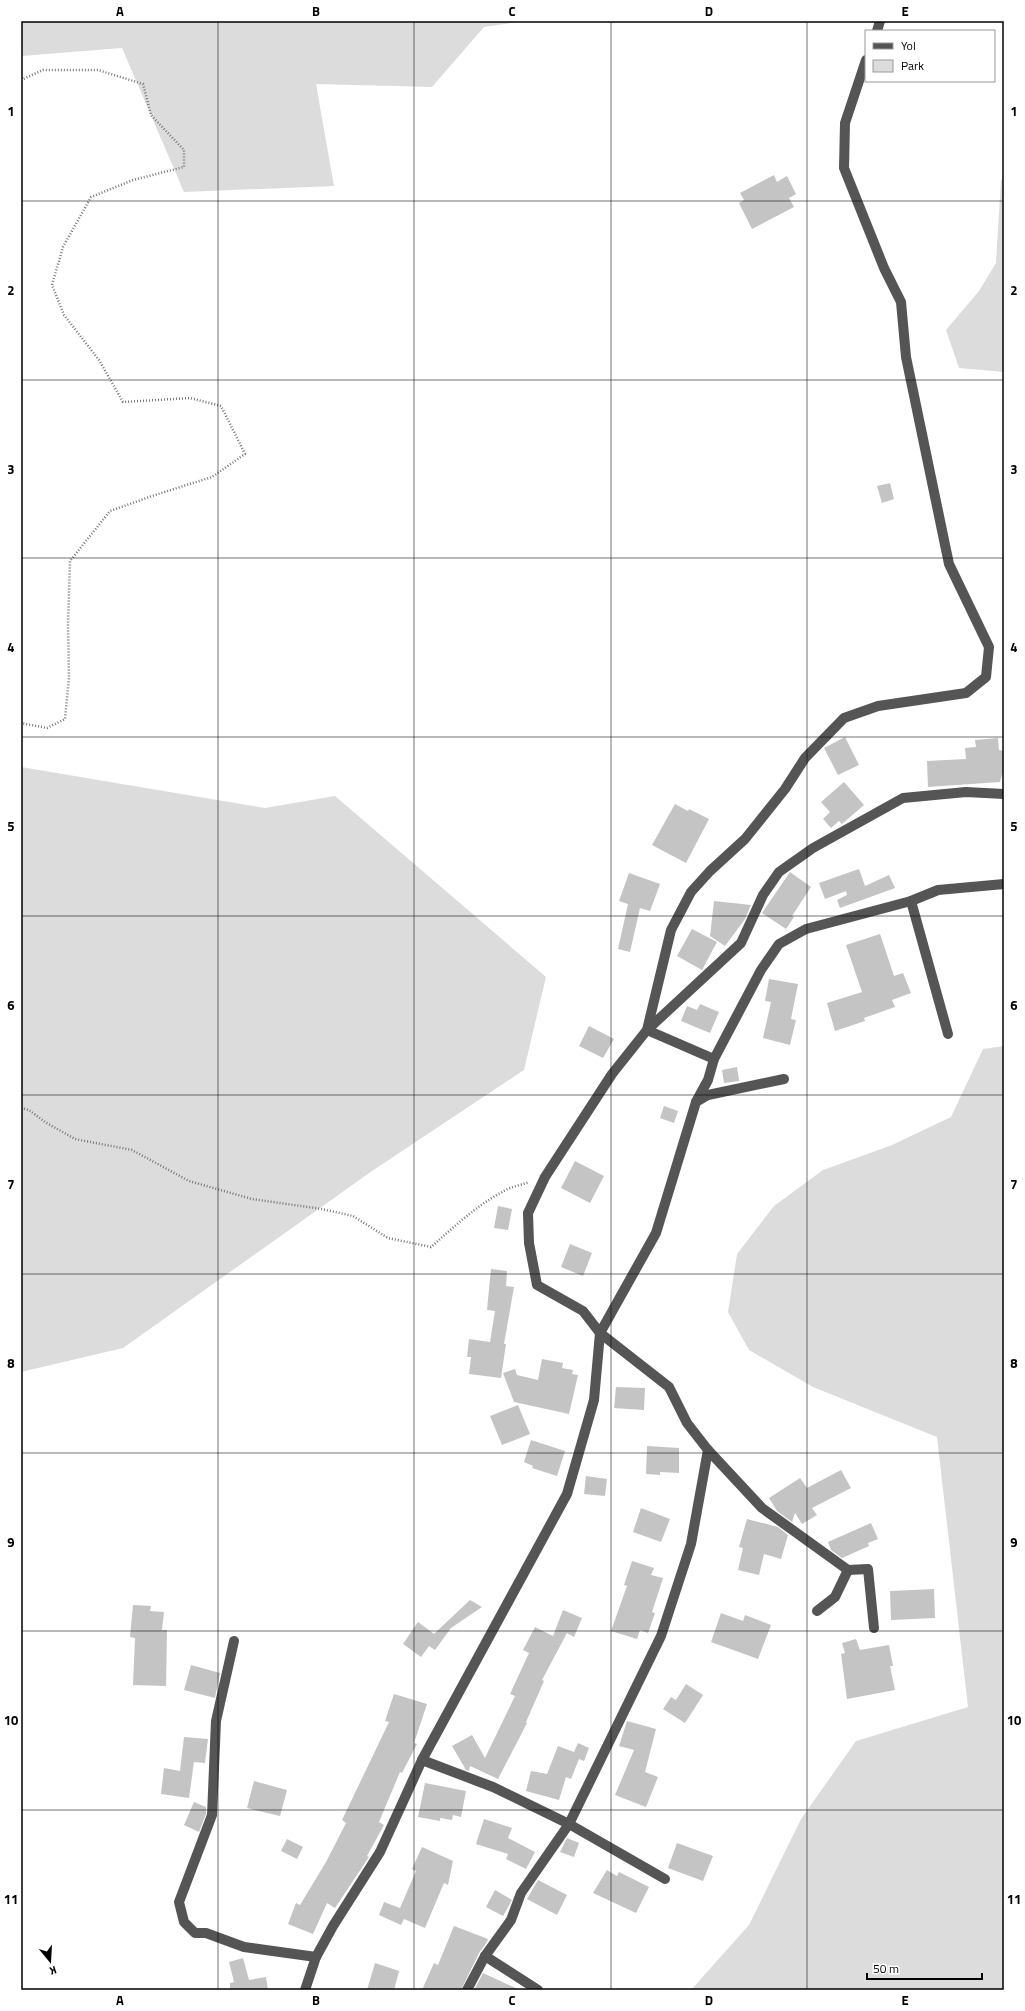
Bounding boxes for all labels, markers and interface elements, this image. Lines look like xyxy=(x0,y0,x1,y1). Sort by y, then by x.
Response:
text: A xyxy=(116,1,124,21)
text: B xyxy=(312,1,320,21)
text: C xyxy=(508,1,516,21)
text: D xyxy=(705,1,713,21)
text: E xyxy=(901,1,909,21)
legend xyxy=(865,30,995,82)
text: Yol xyxy=(901,36,916,55)
text: Park xyxy=(901,56,924,75)
text: 1 xyxy=(7,101,15,121)
text: 1 xyxy=(1010,101,1018,121)
text: 2 xyxy=(7,280,15,300)
text: 2 xyxy=(1010,280,1018,300)
text: 3 xyxy=(7,459,15,479)
text: 3 xyxy=(1010,459,1018,479)
text: 4 xyxy=(7,637,15,657)
text: 4 xyxy=(1010,637,1018,657)
text: 5 xyxy=(7,816,15,836)
text: 5 xyxy=(1010,816,1018,836)
text: 6 xyxy=(7,995,15,1015)
text: 6 xyxy=(1010,995,1018,1015)
text: 7 xyxy=(7,1174,15,1194)
text: 7 xyxy=(1010,1174,1018,1194)
text: 8 xyxy=(7,1353,15,1373)
text: 8 xyxy=(1010,1353,1018,1373)
text: 9 xyxy=(7,1532,15,1552)
text: 9 xyxy=(1010,1532,1018,1552)
text: 10 xyxy=(4,1710,18,1730)
text: 10 xyxy=(1007,1710,1021,1730)
text: 11 xyxy=(4,1889,18,1909)
text: 11 xyxy=(1007,1889,1021,1909)
north arrow xyxy=(30,1941,70,1981)
scale bar xyxy=(867,1955,982,1981)
text: 50 m xyxy=(873,1959,899,1978)
text: K xyxy=(47,1962,59,1979)
text: A xyxy=(116,1990,124,2010)
text: B xyxy=(312,1990,320,2010)
text: C xyxy=(508,1990,516,2010)
text: D xyxy=(705,1990,713,2010)
text: E xyxy=(901,1990,909,2010)

